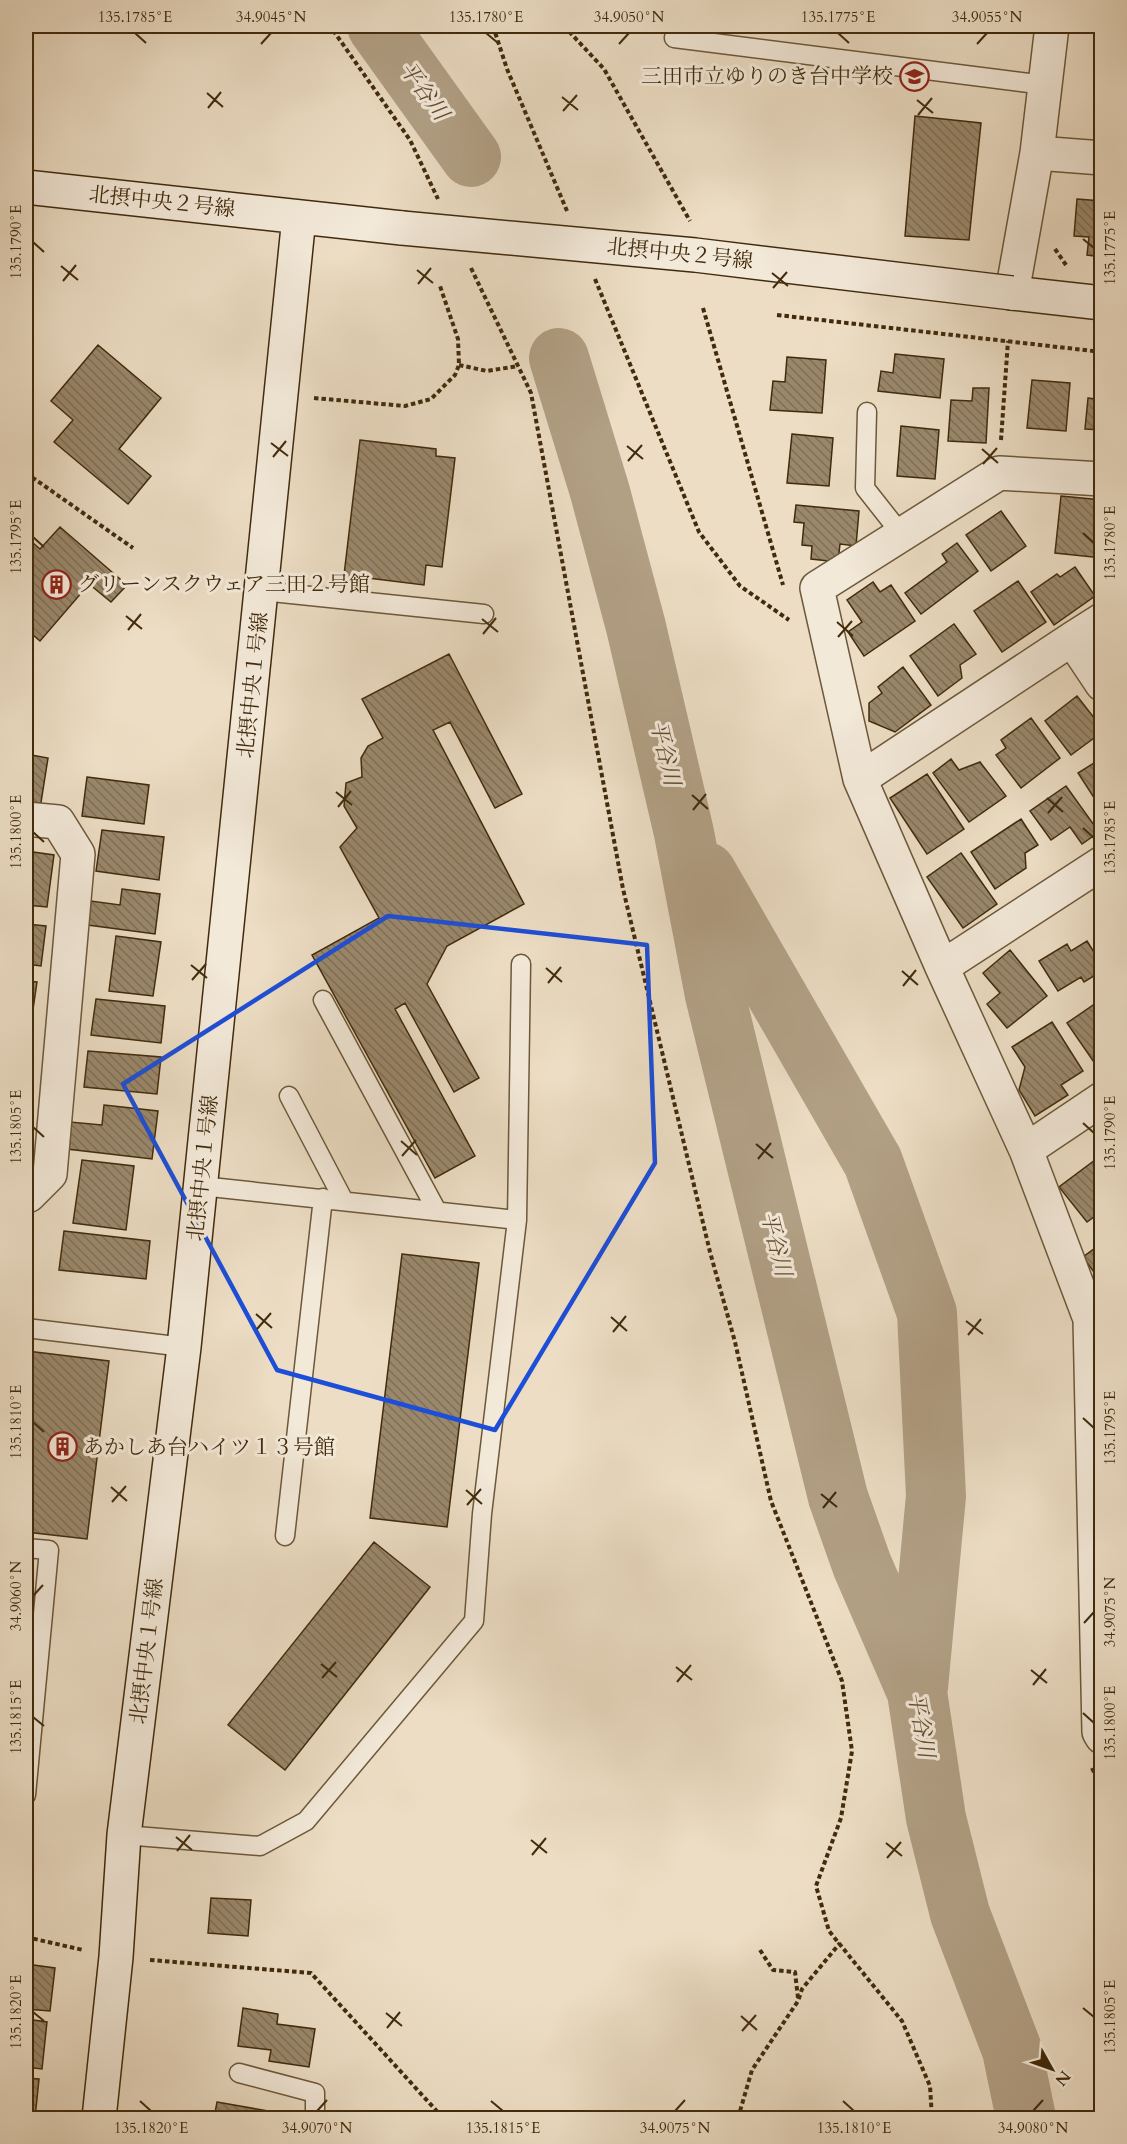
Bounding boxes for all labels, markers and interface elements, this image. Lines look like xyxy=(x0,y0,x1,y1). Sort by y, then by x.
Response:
text: 135.1785°E xyxy=(98,7,172,27)
text: 34.9045°N xyxy=(236,7,306,27)
text: 135.1780°E xyxy=(449,7,523,27)
text: 34.9050°N xyxy=(594,7,664,27)
text: 135.1775°E xyxy=(801,7,875,27)
text: 34.9055°N xyxy=(952,7,1022,27)
water label: 平谷川 xyxy=(392,55,457,128)
school or university icon: 三田市立ゆりのき台中学校 xyxy=(898,60,930,92)
place label: 三田市立ゆりのき台中学校 xyxy=(641,62,893,91)
street label: 北摂中央２号線 xyxy=(87,180,237,224)
text: 135.1790°E xyxy=(6,205,26,279)
text: 135.1775°E xyxy=(1100,211,1120,285)
street label: 北摂中央２号線 xyxy=(605,232,755,276)
text: 135.1795°E xyxy=(6,500,26,574)
text: 135.1780°E xyxy=(1100,506,1120,580)
building icon: グリーンスクウェア三田２号館 xyxy=(41,568,73,600)
place label: グリーンスクウェア三田２号館 xyxy=(78,570,370,599)
street label: 北摂中央１号線 xyxy=(231,610,275,760)
water label: 平谷川 xyxy=(643,717,687,790)
text: 135.1800°E xyxy=(6,795,26,869)
text: 135.1785°E xyxy=(1100,801,1120,875)
text: 135.1805°E xyxy=(6,1090,26,1164)
street label: 北摂中央１号線 xyxy=(181,1093,225,1243)
text: 135.1790°E xyxy=(1100,1096,1120,1170)
water label: 平谷川 xyxy=(753,1208,799,1282)
text: 135.1810°E xyxy=(6,1385,26,1459)
text: 135.1795°E xyxy=(1100,1391,1120,1465)
building icon: あかしあ台ハイツ１３号館 xyxy=(46,1431,78,1463)
place label: あかしあ台ハイツ１３号館 xyxy=(83,1433,335,1462)
text: 34.9060°N xyxy=(6,1561,26,1631)
street label: 北摂中央１号線 xyxy=(124,1576,170,1726)
text: 34.9075°N xyxy=(1100,1577,1120,1647)
text: 135.1815°E xyxy=(6,1680,26,1754)
text: 135.1800°E xyxy=(1100,1686,1120,1760)
water label: 平谷川 xyxy=(900,1690,942,1762)
text: 135.1820°E xyxy=(6,1975,26,2049)
text: 135.1805°E xyxy=(1100,1980,1120,2054)
north arrow xyxy=(1022,2039,1082,2099)
text: N xyxy=(1050,2066,1076,2090)
text: 135.1820°E xyxy=(114,2118,188,2138)
text: 34.9070°N xyxy=(282,2118,352,2138)
text: 135.1815°E xyxy=(466,2118,540,2138)
text: 34.9075°N xyxy=(640,2118,710,2138)
text: 135.1810°E xyxy=(817,2118,891,2138)
text: 34.9080°N xyxy=(998,2118,1068,2138)

